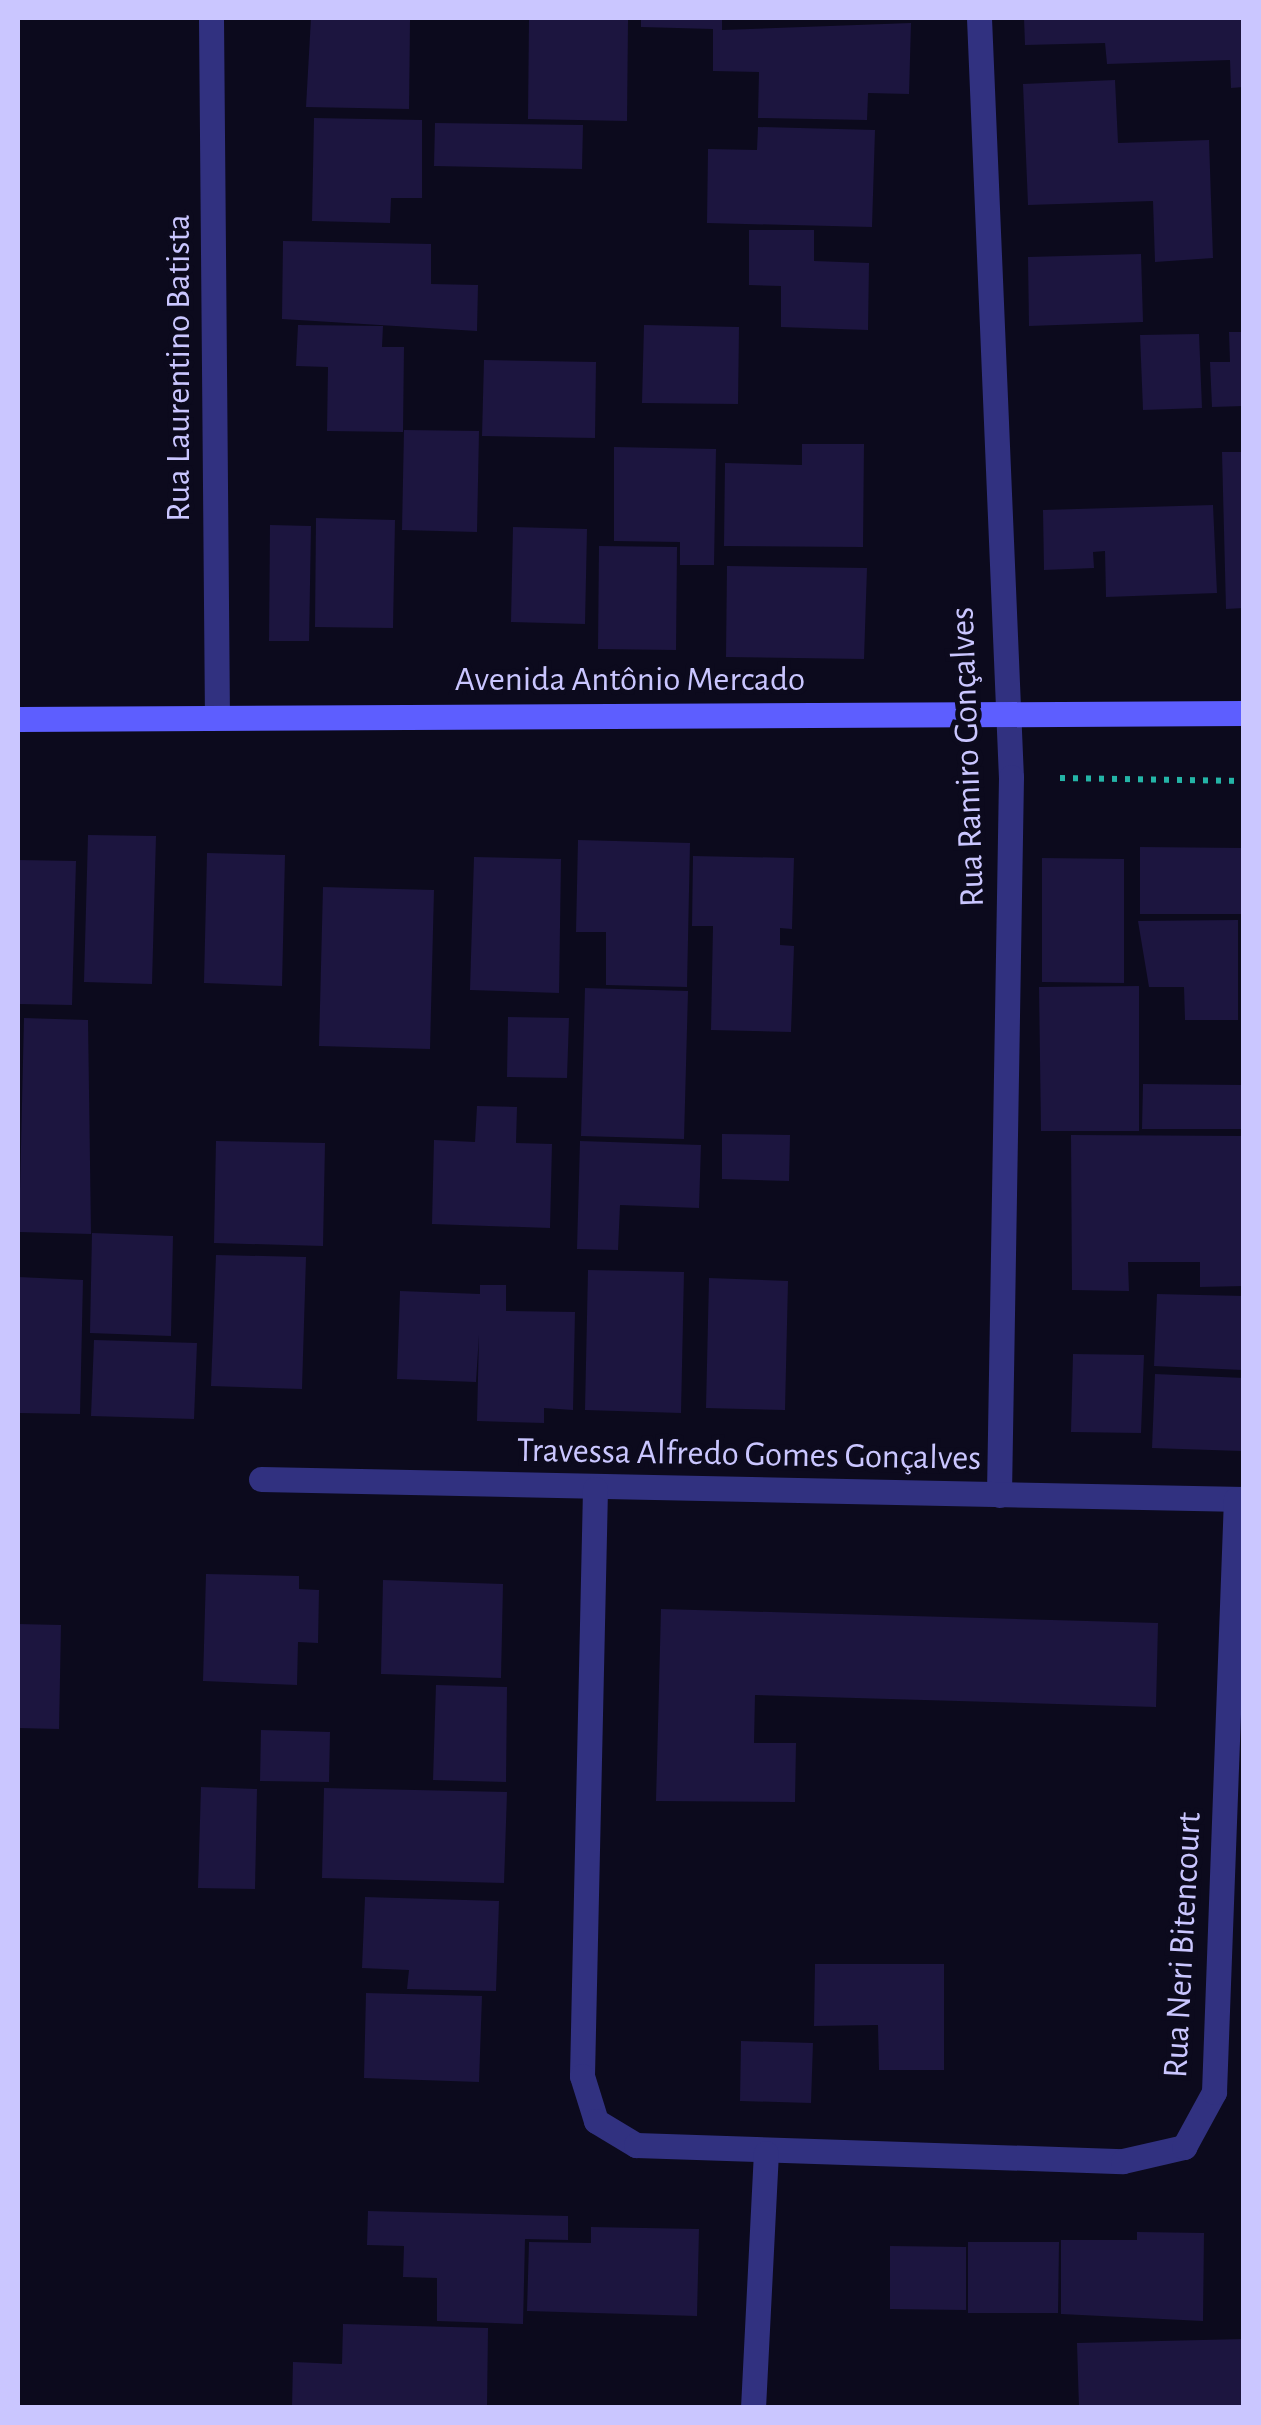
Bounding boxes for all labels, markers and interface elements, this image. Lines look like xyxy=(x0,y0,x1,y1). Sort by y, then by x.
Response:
street label: Rua Laurentino Batista xyxy=(158,214,200,522)
street label: Rua Ramiro Gonçalves xyxy=(942,606,994,908)
street label: Avenida Antônio Mercado xyxy=(455,659,805,701)
street label: Travessa Alfredo Gomes Gonçalves xyxy=(516,1430,982,1480)
street label: Rua Neri Bitencourt xyxy=(1155,1811,1211,2079)

